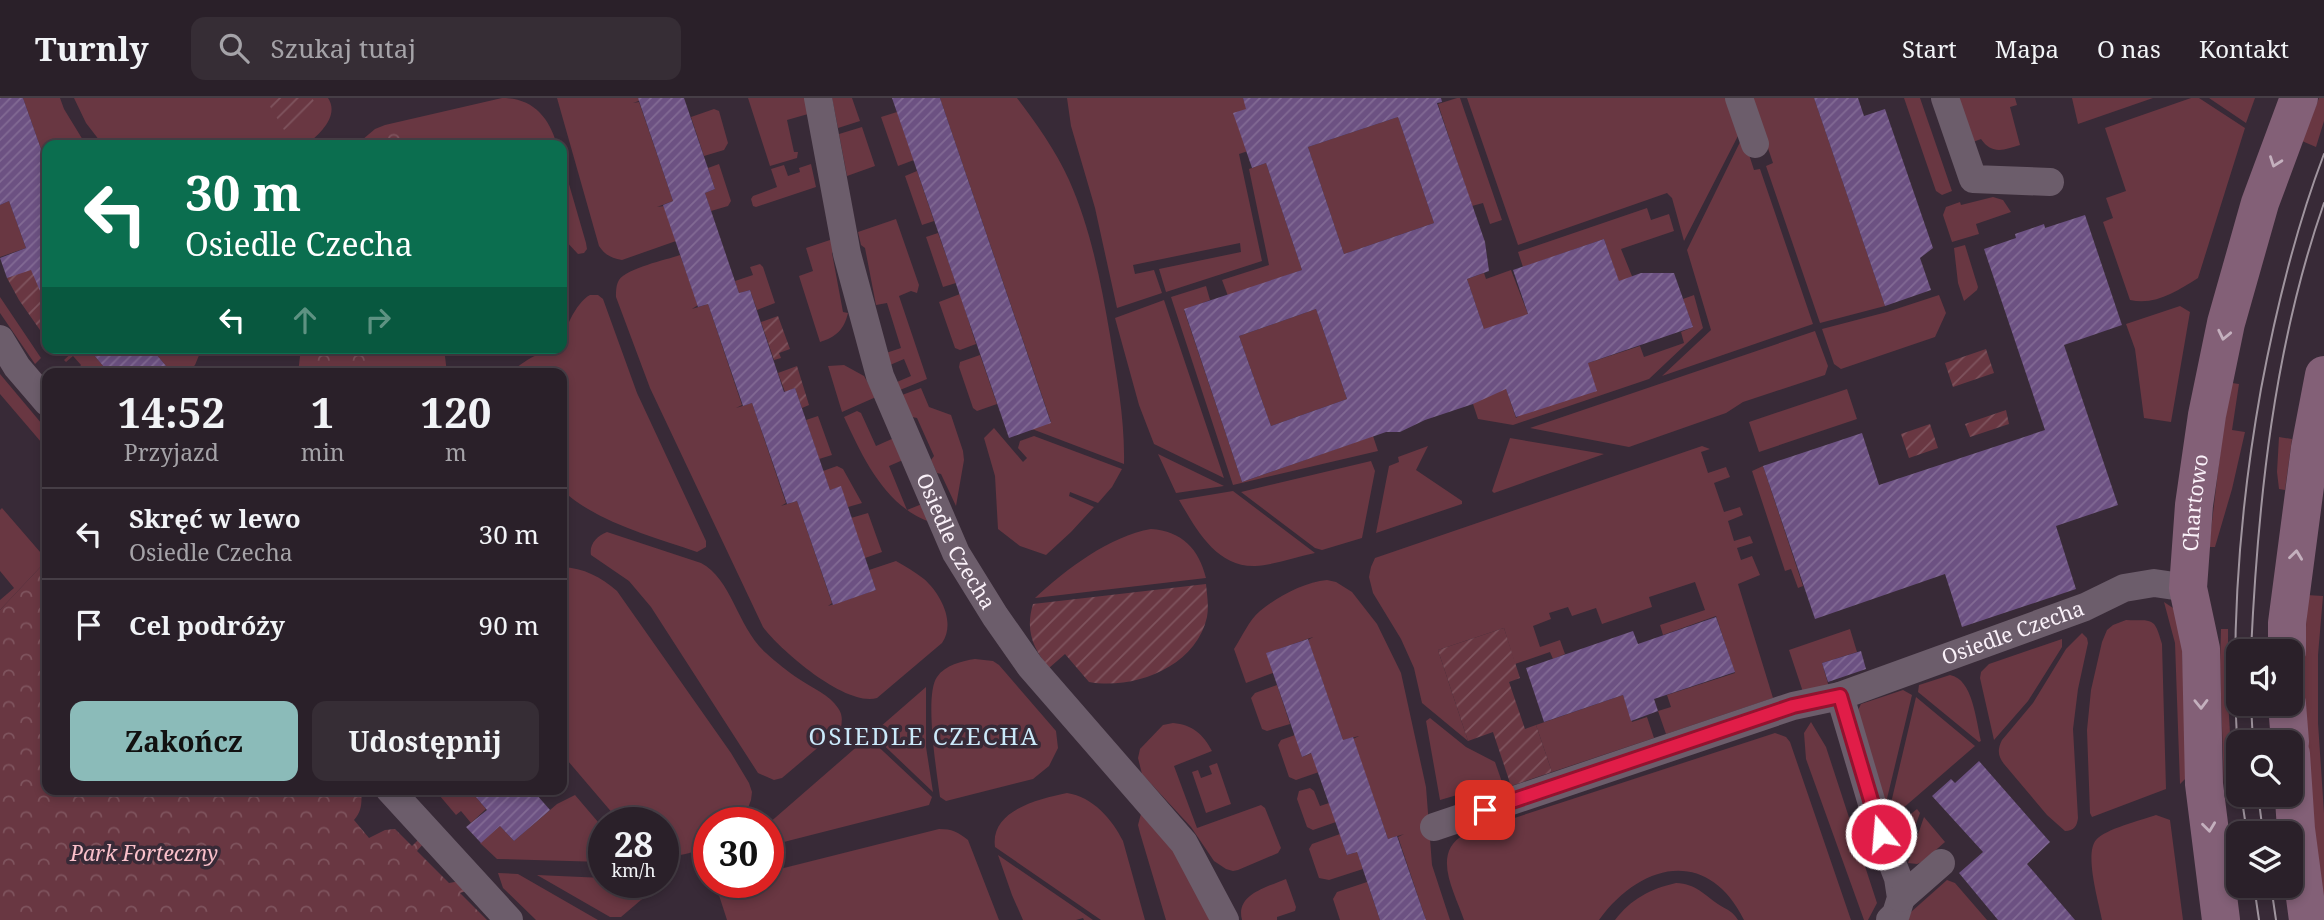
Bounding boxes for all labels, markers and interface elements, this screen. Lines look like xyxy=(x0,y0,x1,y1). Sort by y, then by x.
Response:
search box xyxy=(191,17,681,80)
text: Turnly xyxy=(35,26,149,71)
icon: search xyxy=(215,29,253,67)
text: Szukaj tutaj xyxy=(271,30,416,66)
text: Start xyxy=(1902,32,1957,65)
text: Mapa xyxy=(1995,32,2059,65)
text: O nas xyxy=(2097,32,2161,65)
text: Kontakt xyxy=(2199,32,2289,65)
one-way arrow xyxy=(2269,155,2283,167)
text: 30 m xyxy=(185,159,301,225)
icon: left xyxy=(70,168,161,259)
text: Osiedle Czecha xyxy=(185,222,413,265)
icon: left xyxy=(213,301,251,339)
icon: ahead xyxy=(286,301,324,339)
icon: right xyxy=(359,301,397,339)
one-way arrow xyxy=(2217,329,2232,341)
text: 14:52 xyxy=(118,383,225,440)
text: 1 xyxy=(311,383,335,440)
text: 120 xyxy=(420,383,491,440)
text: Przyjazd xyxy=(124,436,219,468)
text: min xyxy=(301,436,345,468)
text: m xyxy=(445,436,467,468)
street label: Chartowo xyxy=(2176,452,2214,552)
street label: Osiedle Czecha xyxy=(910,469,1003,614)
text: Skręć w lewo xyxy=(129,500,301,536)
icon: left xyxy=(70,515,108,553)
text: 30 m xyxy=(479,516,539,552)
text: Osiedle Czecha xyxy=(129,536,293,568)
one-way arrow xyxy=(2288,549,2303,561)
street label: Osiedle Czecha xyxy=(1938,594,2088,671)
icon: arrive xyxy=(70,606,108,644)
text: Cel podróży xyxy=(129,607,285,643)
text: 90 m xyxy=(479,607,539,643)
map controls xyxy=(2226,639,2303,898)
button: sound xyxy=(2226,639,2303,716)
one-way arrow xyxy=(2193,699,2209,710)
button: Zakończ xyxy=(70,701,298,781)
button: Udostępnij xyxy=(312,701,539,781)
district label: OSIEDLE CZECHA xyxy=(809,719,1039,752)
button: search xyxy=(2226,730,2303,807)
pin xyxy=(1455,780,1515,840)
icon: arrive xyxy=(1466,791,1504,829)
position arrow xyxy=(1844,797,1918,871)
speed limit sign: 30 xyxy=(693,807,784,898)
text: 28 xyxy=(614,820,653,867)
one-way arrow xyxy=(2202,821,2217,833)
button: layers xyxy=(2226,821,2303,898)
park label: Park Forteczny xyxy=(69,839,218,867)
text: km/h xyxy=(611,858,656,882)

